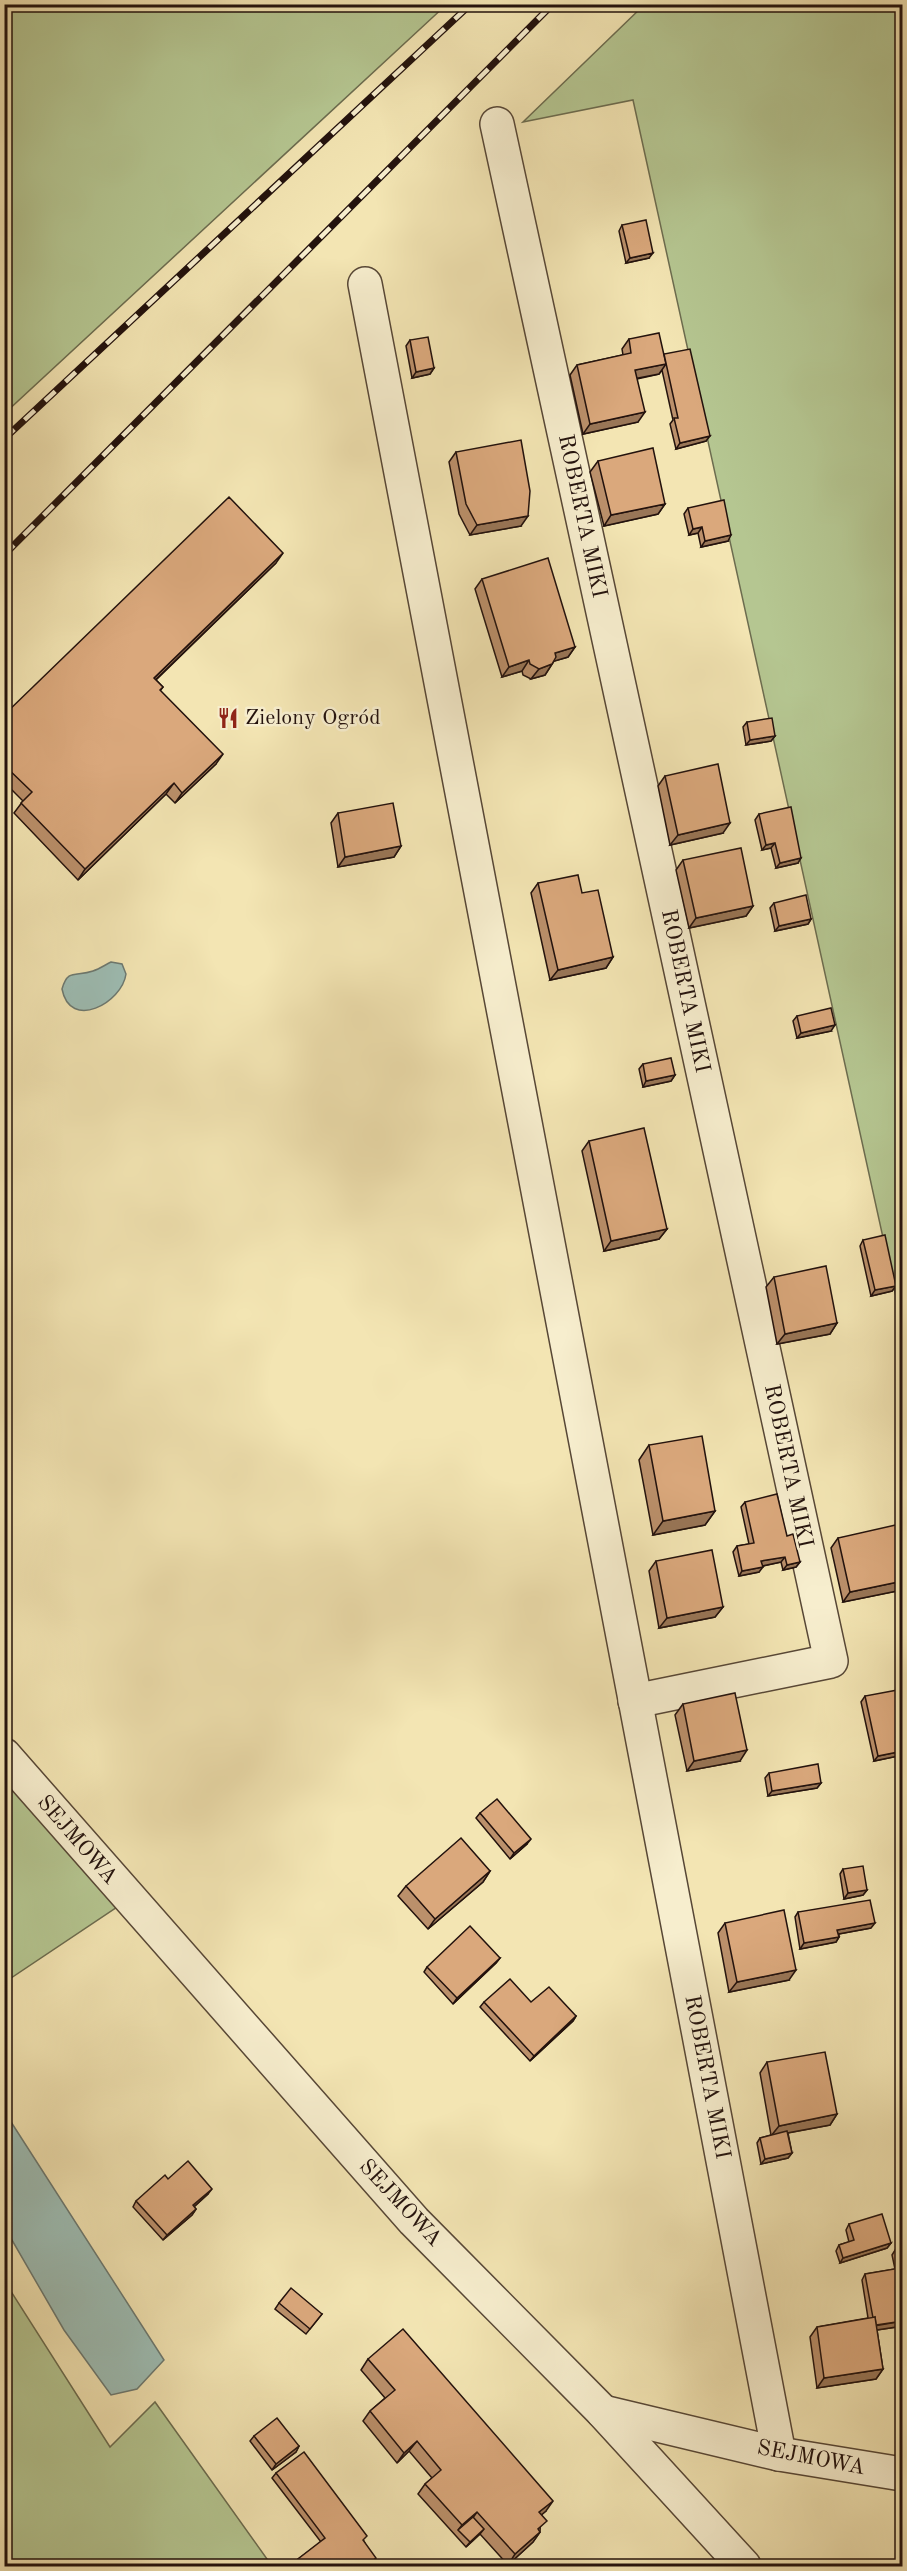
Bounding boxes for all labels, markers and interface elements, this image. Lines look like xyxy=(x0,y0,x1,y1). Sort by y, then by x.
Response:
street label: ROBERTA MIKI xyxy=(554,432,610,600)
restaurant icon: Zielony Ogród xyxy=(216,706,240,730)
place label: Zielony Ogród xyxy=(245,707,381,729)
street label: ROBERTA MIKI xyxy=(657,907,713,1075)
street label: ROBERTA MIKI xyxy=(760,1382,816,1550)
street label: SEJMOWA xyxy=(33,1791,121,1889)
street label: ROBERTA MIKI xyxy=(680,1993,734,2161)
street label: SEJMOWA xyxy=(354,2155,446,2251)
street label: SEJMOWA xyxy=(755,2437,867,2479)

